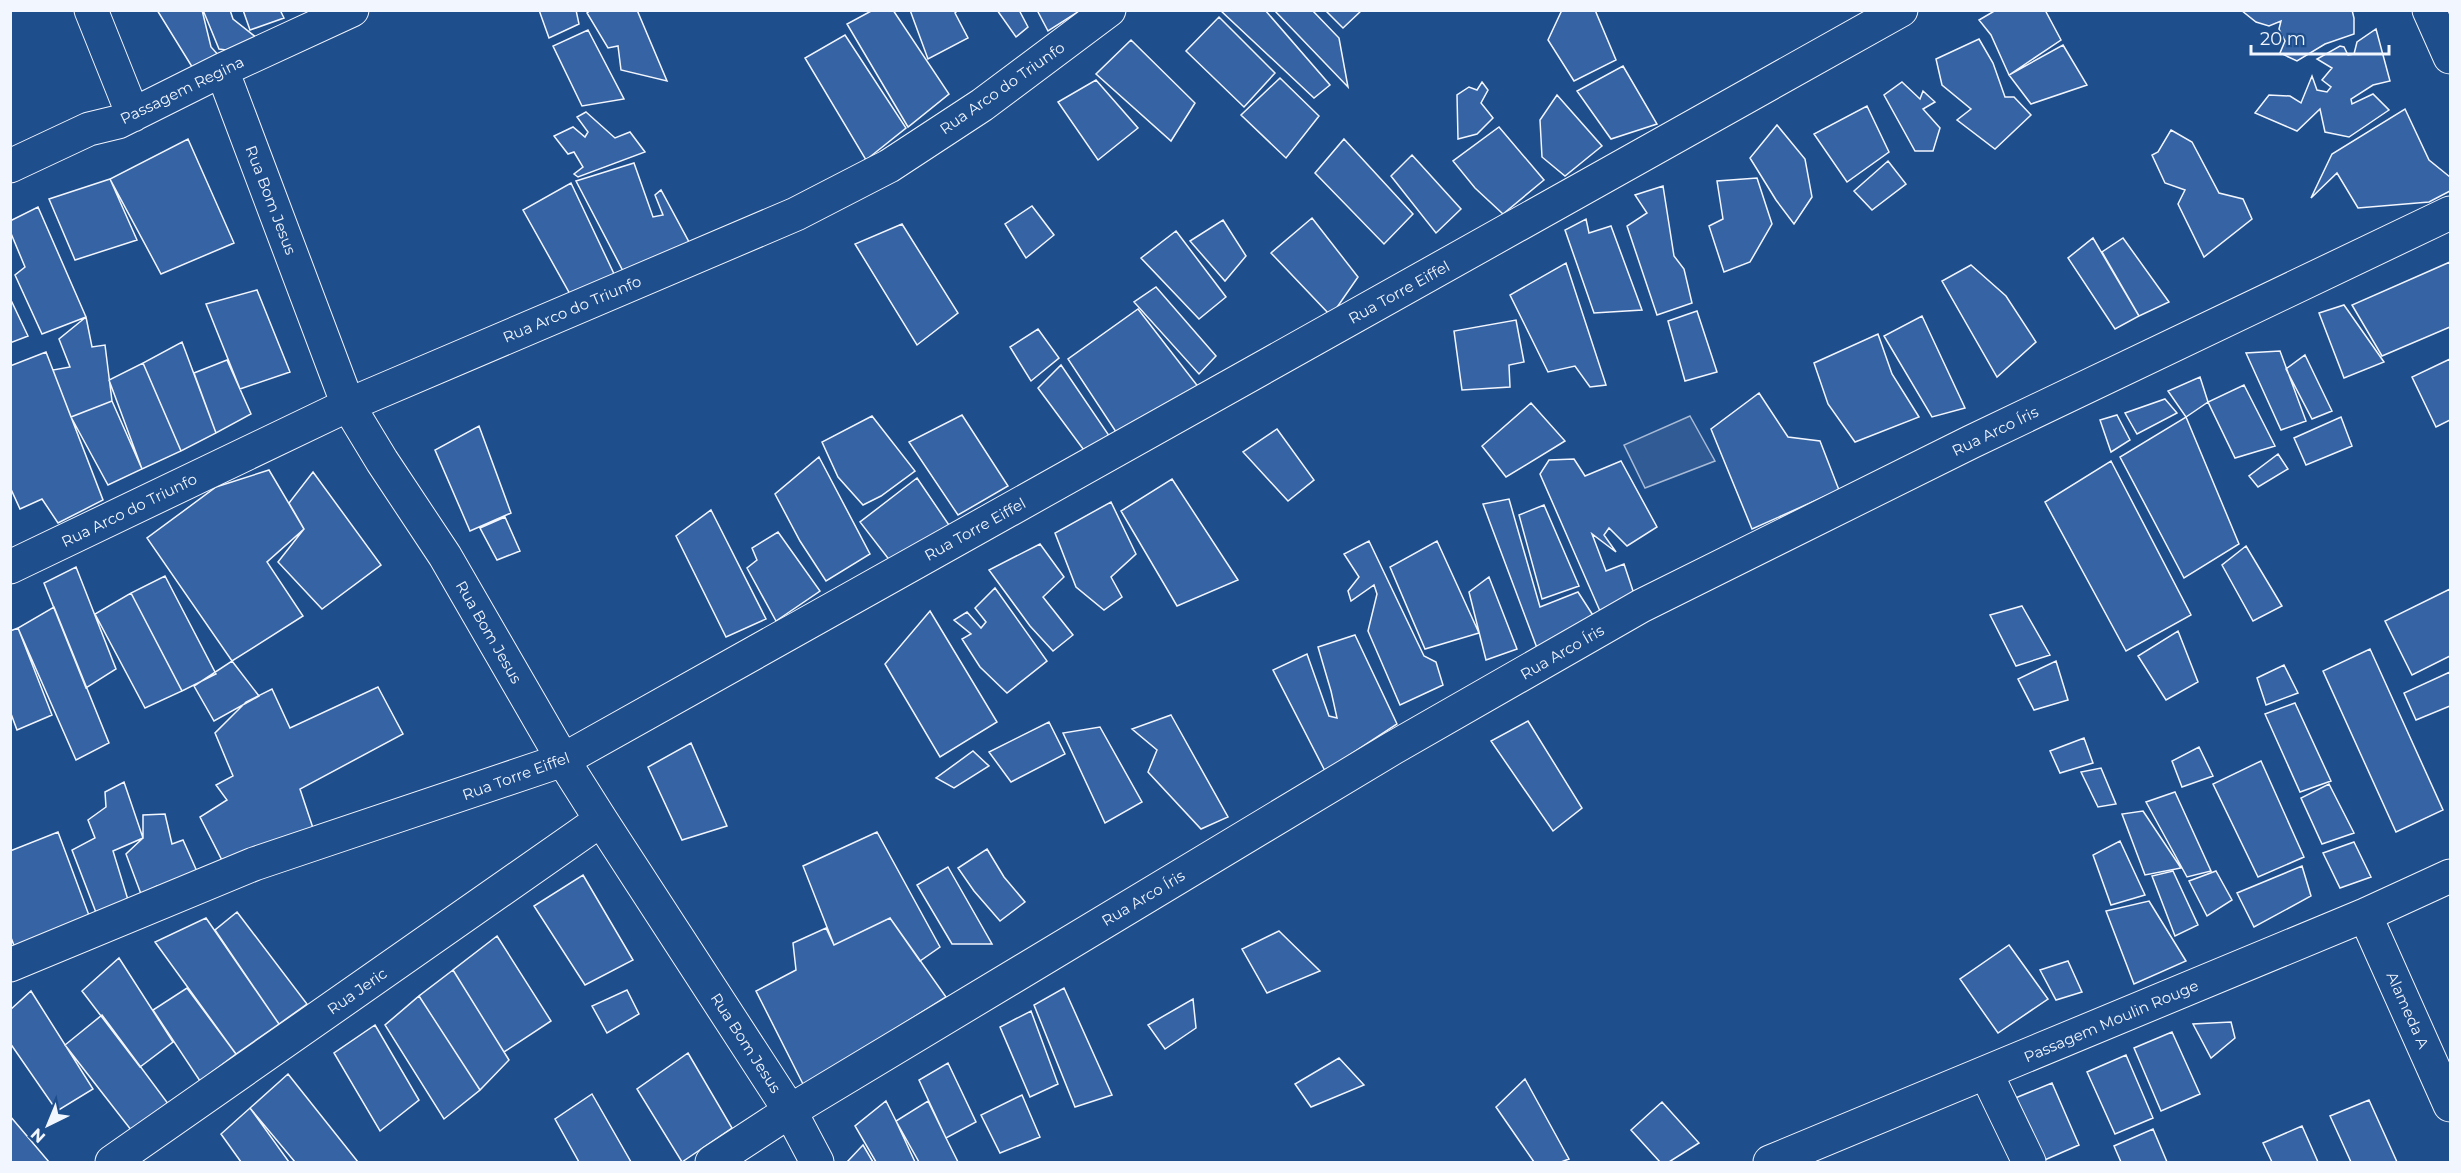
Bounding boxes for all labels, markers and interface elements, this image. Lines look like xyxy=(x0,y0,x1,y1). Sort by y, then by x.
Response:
scale bar xyxy=(2251,18,2389,56)
text: 20 m xyxy=(2260,28,2306,50)
street label: Rua Arco do Triunfo xyxy=(936,38,1068,138)
street label: Passagem Regina xyxy=(117,52,247,128)
street label: Rua Bom Jesus xyxy=(241,143,301,257)
street label: Rua Torre Eiffel xyxy=(1345,256,1453,328)
street label: Rua Arco do Triunfo xyxy=(500,271,644,347)
street label: Rua Arco Íris xyxy=(1949,402,2041,460)
street label: Rua Arco do Triunfo xyxy=(58,469,200,551)
street label: Rua Torre Eiffel xyxy=(921,493,1029,565)
street label: Rua Bom Jesus xyxy=(452,577,526,687)
street label: Rua Arco Íris xyxy=(1517,620,1607,684)
street label: Rua Torre Eiffel xyxy=(460,748,572,804)
street label: Rua Arco Íris xyxy=(1098,866,1188,930)
street label: Rua Jeric xyxy=(323,964,391,1018)
street label: Alameda A xyxy=(2383,969,2434,1052)
street label: Passagem Moulin Rouge xyxy=(2021,976,2201,1066)
street label: Rua Bom Jesus xyxy=(707,989,785,1097)
north arrow xyxy=(18,1095,78,1155)
text: N xyxy=(27,1124,49,1147)

